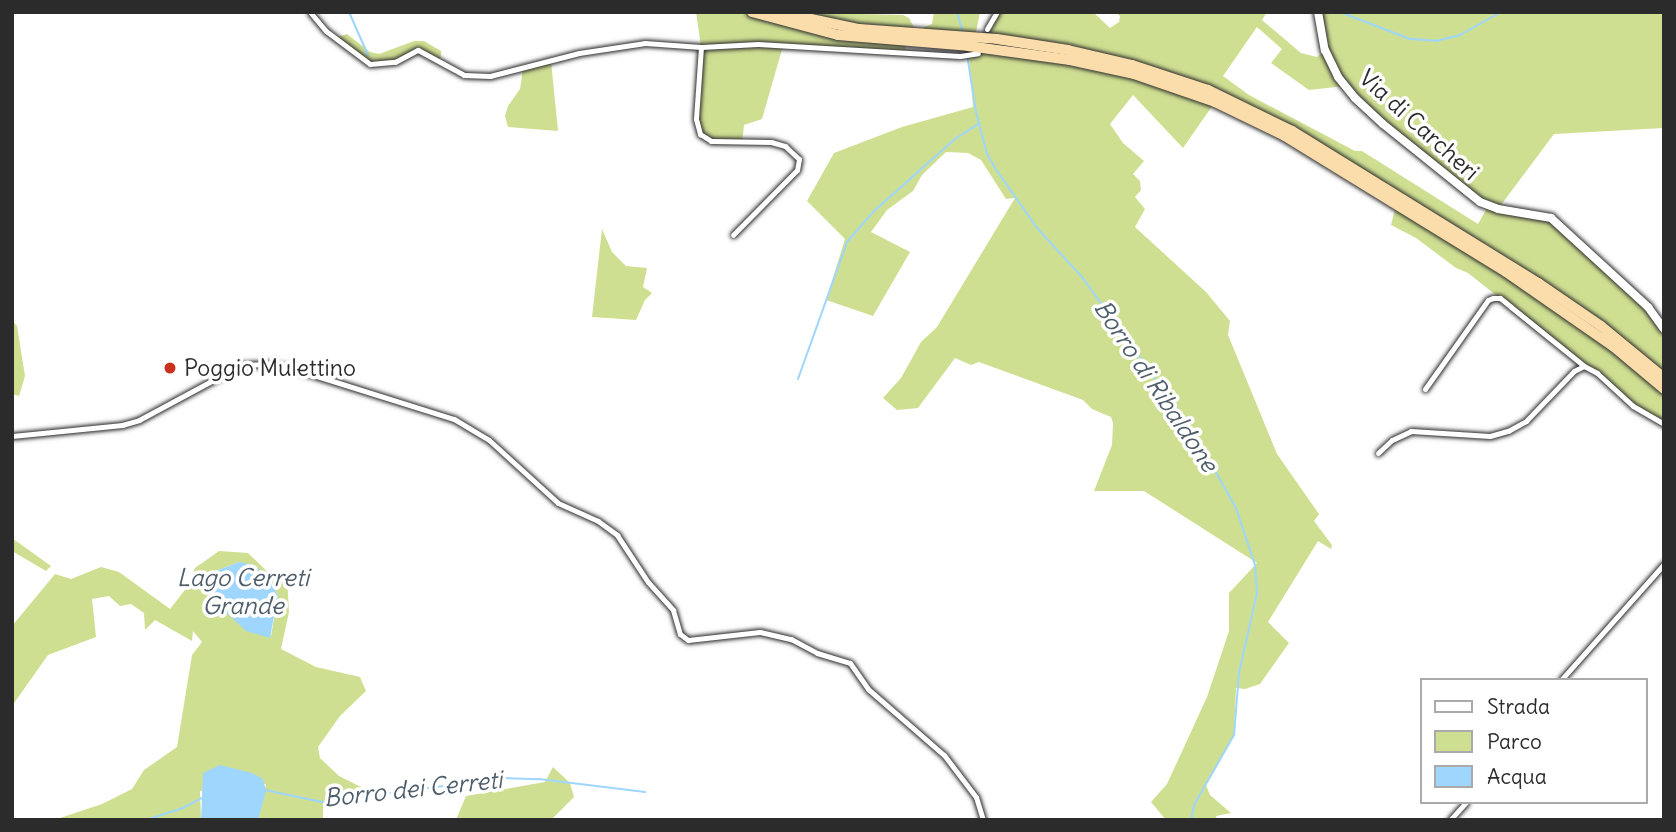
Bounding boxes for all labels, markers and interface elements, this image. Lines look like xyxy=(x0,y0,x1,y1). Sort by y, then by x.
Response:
street label: Via di Carcheri xyxy=(1353,64,1485,186)
water label: Borro di Ribaldone xyxy=(1088,295,1224,477)
place label: Poggio Mulettino xyxy=(184,354,356,382)
marker: Poggio Mulettino xyxy=(162,360,178,376)
water label: Lago Cerreti Grande xyxy=(177,564,309,620)
legend xyxy=(1420,678,1648,804)
text: Strada xyxy=(1487,693,1550,720)
text: Parco xyxy=(1487,728,1542,755)
text: Acqua xyxy=(1487,763,1547,790)
water label: Borro dei Cerreti xyxy=(322,765,504,813)

